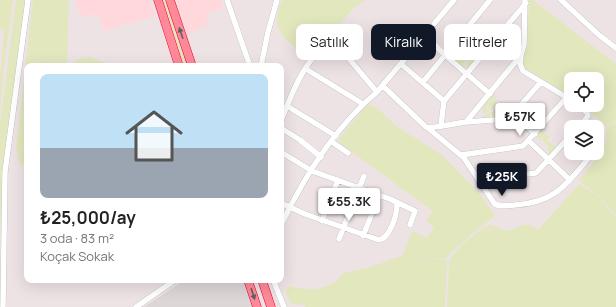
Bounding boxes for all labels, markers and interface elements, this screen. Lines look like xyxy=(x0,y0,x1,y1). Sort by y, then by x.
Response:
chip: Satılık xyxy=(296,24,363,60)
chip: Kiralık xyxy=(371,24,436,60)
chip: Filtreler xyxy=(444,24,521,60)
one-way arrow xyxy=(178,27,184,39)
map controls xyxy=(564,72,604,160)
button: locate xyxy=(564,72,604,112)
icon: home xyxy=(118,100,190,172)
pin: ₺57K xyxy=(496,103,544,137)
text: ₺57K xyxy=(504,107,536,125)
button: layers xyxy=(564,120,604,160)
pin: ₺25K xyxy=(478,163,526,197)
text: ₺25K xyxy=(486,167,518,185)
pin: ₺55.3K xyxy=(316,188,382,222)
text: ₺55.3K xyxy=(327,192,371,210)
text: ₺25,000/ay xyxy=(40,206,136,229)
text: 3 oda · 83 m² xyxy=(40,229,114,247)
text: Koçak Sokak xyxy=(40,247,114,265)
one-way arrow xyxy=(250,288,256,300)

